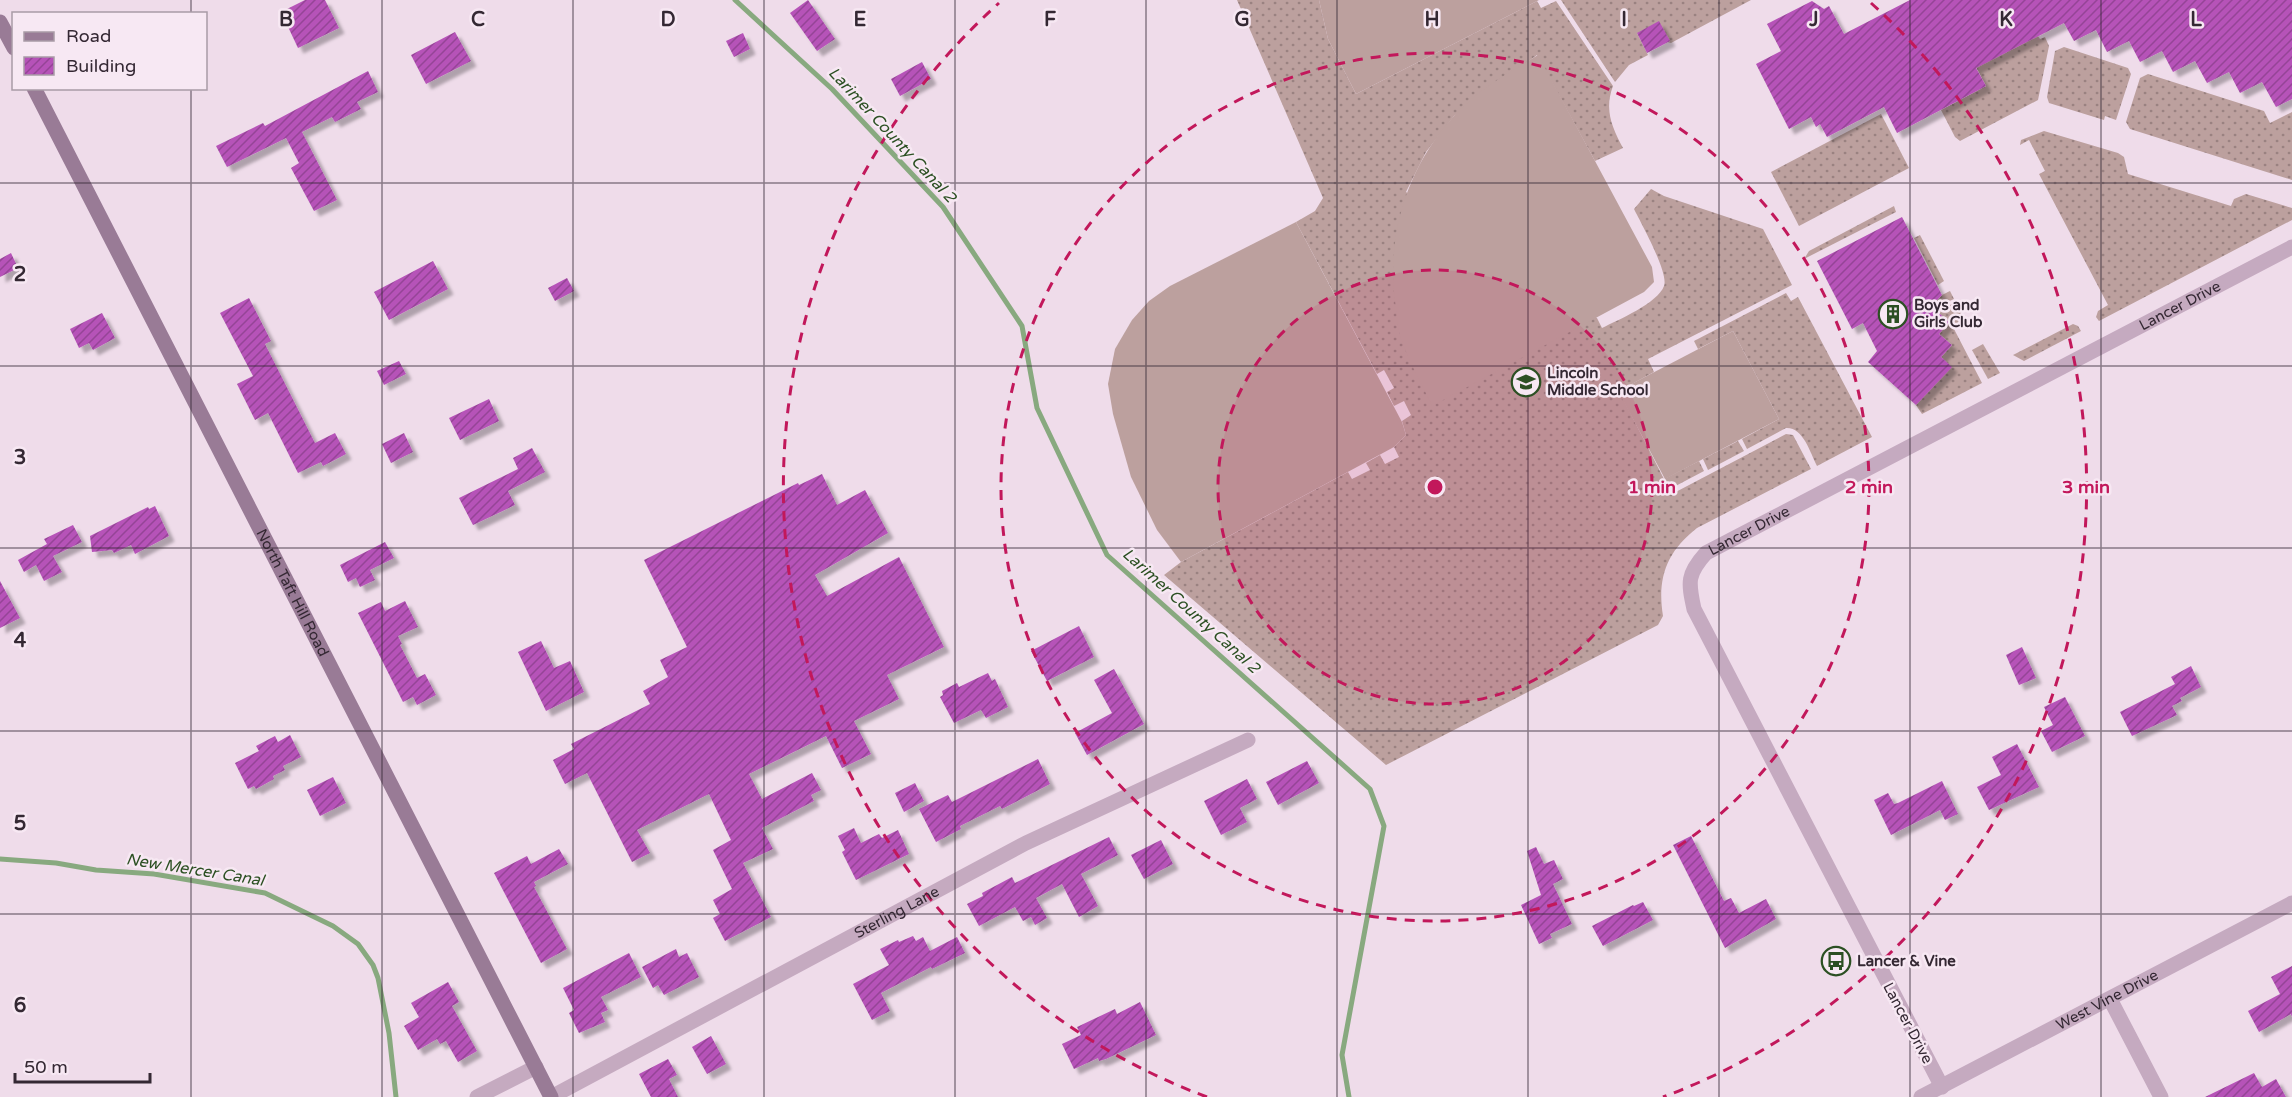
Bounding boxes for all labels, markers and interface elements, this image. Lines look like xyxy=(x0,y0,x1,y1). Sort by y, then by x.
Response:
text: B xyxy=(279,8,293,32)
text: C xyxy=(471,8,485,32)
text: D xyxy=(660,8,676,32)
text: E xyxy=(854,8,867,32)
text: F xyxy=(1044,8,1056,32)
text: G xyxy=(1234,8,1250,32)
text: H xyxy=(1424,8,1440,32)
text: I xyxy=(1621,8,1627,32)
text: J xyxy=(1808,8,1819,32)
text: K xyxy=(1999,8,2013,32)
text: L xyxy=(2190,8,2202,32)
legend xyxy=(12,12,207,90)
text: Road xyxy=(66,25,111,47)
text: Building xyxy=(66,55,136,77)
water label: Larimer County Canal 2 xyxy=(824,63,961,208)
text: 2 xyxy=(14,263,26,287)
street label: Lancer Drive xyxy=(2136,277,2224,334)
place label: Boys and Girls Club xyxy=(1914,296,1983,331)
building icon: Boys and Girls Club xyxy=(1877,298,1909,330)
place label: Lincoln Middle School xyxy=(1547,364,1648,399)
school or university icon: Lincoln Middle School xyxy=(1510,366,1542,398)
text: 3 xyxy=(14,446,26,470)
text: 1 min xyxy=(1628,476,1676,498)
text: 2 min xyxy=(1845,476,1893,498)
text: 3 min xyxy=(2062,476,2110,498)
centre of rings xyxy=(1425,477,1445,497)
street label: Lancer Drive xyxy=(1705,502,1793,559)
street label: North Taft Hill Road xyxy=(252,526,333,659)
water label: Larimer County Canal 2 xyxy=(1118,544,1265,679)
text: 4 xyxy=(14,629,27,653)
text: 5 xyxy=(14,812,26,836)
water label: New Mercer Canal xyxy=(125,849,267,891)
street label: Sterling Lane xyxy=(851,882,942,942)
bus stop icon: Lancer & Vine xyxy=(1820,945,1852,977)
place label: Lancer & Vine xyxy=(1857,952,1956,970)
street label: West Vine Drive xyxy=(2053,966,2161,1034)
street label: Lancer Drive xyxy=(1879,979,1937,1067)
text: 6 xyxy=(14,994,26,1018)
scale bar xyxy=(15,1046,150,1084)
text: 50 m xyxy=(24,1056,68,1078)

